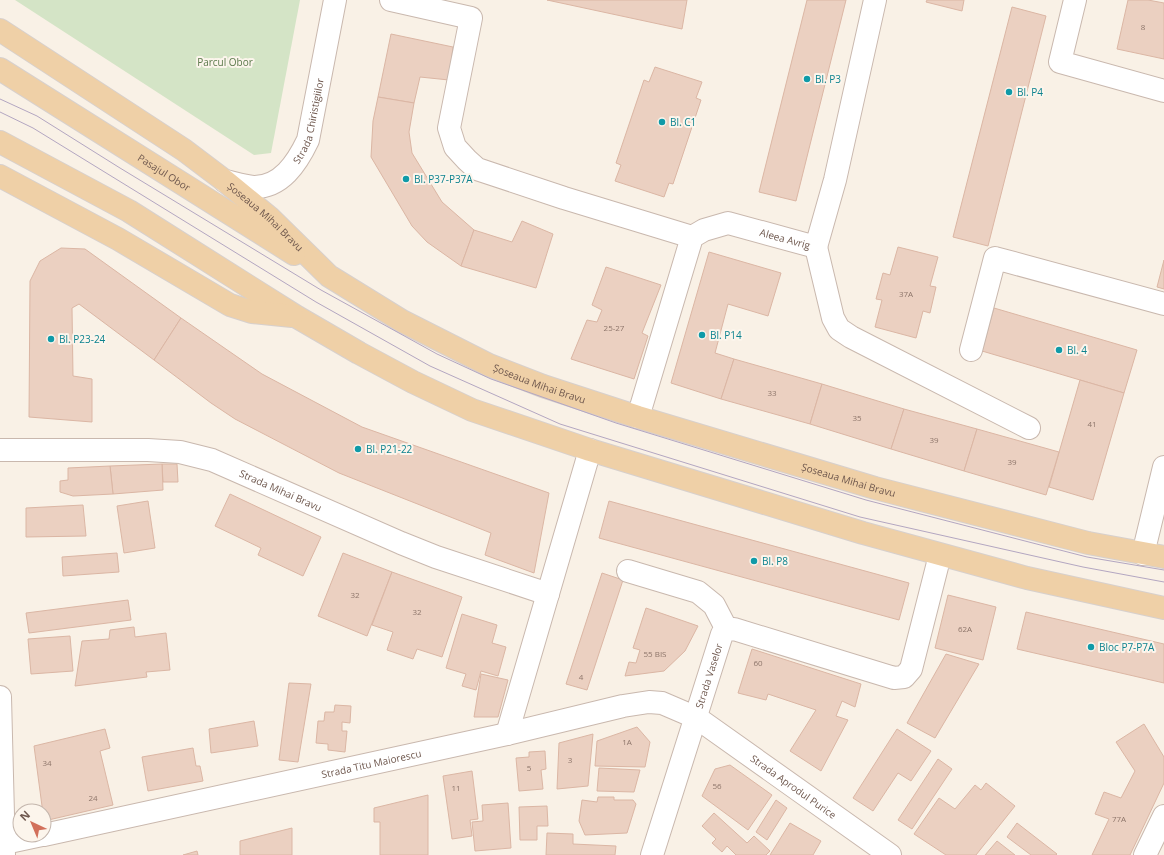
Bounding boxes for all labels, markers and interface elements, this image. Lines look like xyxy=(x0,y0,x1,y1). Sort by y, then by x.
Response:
house number: 8 xyxy=(1141,21,1146,32)
park label: Parcul Obor xyxy=(197,55,253,69)
place label: Bl. P3 xyxy=(815,72,841,86)
marker: Bl. P3 xyxy=(802,74,812,84)
street label: Strada Chiristigiilor xyxy=(289,77,327,166)
place label: Bl. P4 xyxy=(1017,85,1043,99)
marker: Bl. P4 xyxy=(1004,87,1014,97)
place label: Bl. C1 xyxy=(670,115,696,129)
marker: Bl. C1 xyxy=(657,117,667,127)
street label: Pasajul Obor xyxy=(135,150,193,194)
place label: Bl. P37-P37A xyxy=(414,172,473,186)
marker: Bl. P37-P37A xyxy=(401,174,411,184)
street label: Șoseaua Mihai Bravu xyxy=(225,179,307,254)
street label: Aleea Avrig xyxy=(758,225,812,252)
house number: 37A xyxy=(899,288,914,299)
house number: 25-27 xyxy=(604,322,625,333)
place label: Bl. P14 xyxy=(710,328,742,342)
marker: Bl. P14 xyxy=(697,330,707,340)
place label: Bl. P23-24 xyxy=(59,332,106,346)
marker: Bl. P23-24 xyxy=(46,334,56,344)
place label: Bl. 4 xyxy=(1067,343,1087,357)
marker: Bl. 4 xyxy=(1054,345,1064,355)
street label: Șoseaua Mihai Bravu xyxy=(491,360,587,406)
house number: 33 xyxy=(767,387,777,398)
house number: 35 xyxy=(852,412,862,423)
house number: 41 xyxy=(1087,418,1097,429)
house number: 39 xyxy=(929,434,939,445)
place label: Bl. P21-22 xyxy=(366,442,413,456)
marker: Bl. P21-22 xyxy=(353,444,363,454)
house number: 39 xyxy=(1007,456,1017,467)
street label: Șoseaua Mihai Bravu xyxy=(800,459,897,500)
street label: Strada Mihai Bravu xyxy=(237,466,324,514)
place label: Bl. P8 xyxy=(762,554,788,568)
marker: Bl. P8 xyxy=(749,556,759,566)
house number: 32 xyxy=(350,589,360,600)
house number: 32 xyxy=(412,606,422,617)
house number: 62A xyxy=(958,623,973,634)
place label: Bloc P7-P7A xyxy=(1099,640,1155,654)
street label: Strada Vaselor xyxy=(692,641,726,710)
marker: Bloc P7-P7A xyxy=(1086,642,1096,652)
house number: 55 BIS xyxy=(643,648,667,659)
house number: 60 xyxy=(753,657,763,668)
house number: 4 xyxy=(579,671,584,682)
house number: 1A xyxy=(622,736,633,747)
street label: Strada Titu Maiorescu xyxy=(320,746,423,781)
street label: Strada Aprodul Purice xyxy=(748,751,840,822)
house number: 3 xyxy=(568,754,573,765)
house number: 34 xyxy=(42,757,52,768)
house number: 5 xyxy=(527,762,532,773)
house number: 56 xyxy=(712,780,722,791)
house number: 11 xyxy=(451,782,461,793)
house number: 24 xyxy=(88,792,98,803)
north arrow xyxy=(12,803,52,843)
text: N xyxy=(16,807,33,824)
house number: 77A xyxy=(1112,813,1127,824)

